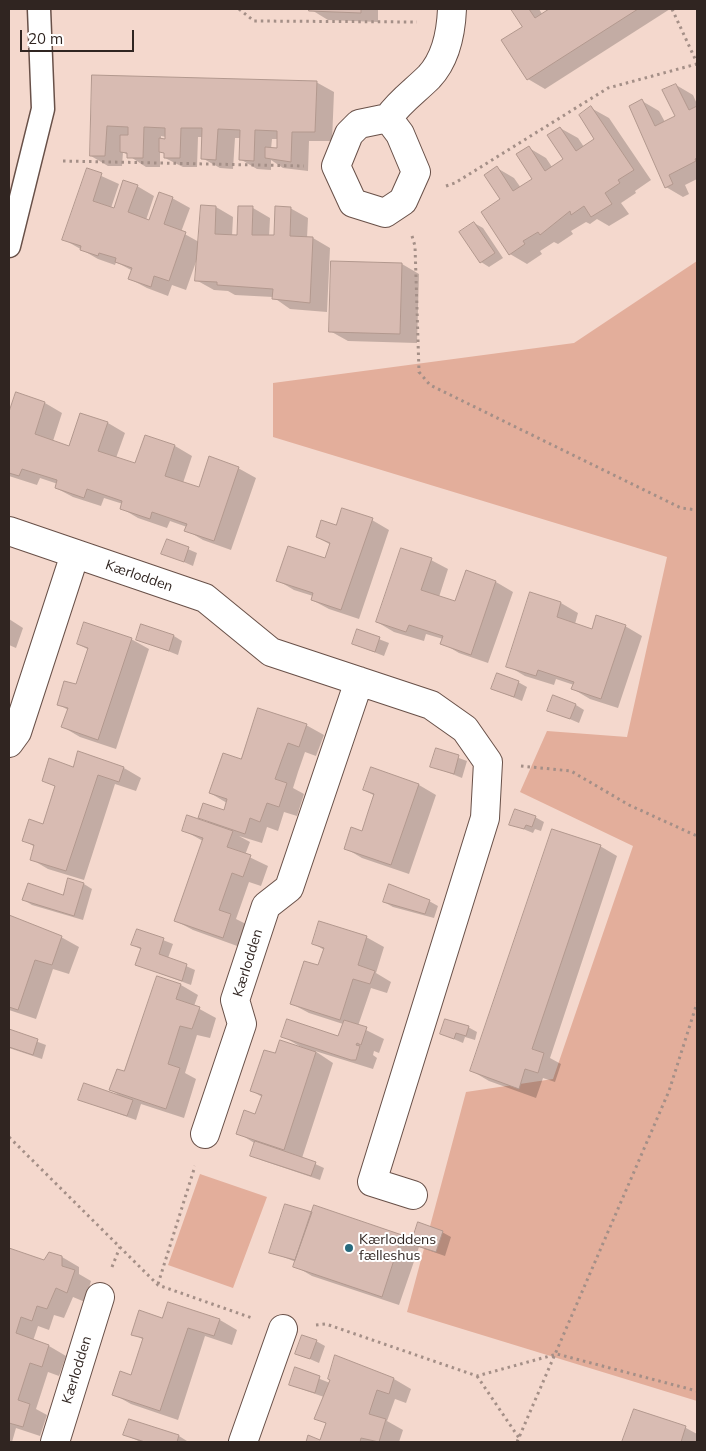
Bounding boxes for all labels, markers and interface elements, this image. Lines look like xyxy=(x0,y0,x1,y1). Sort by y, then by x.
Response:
scale bar xyxy=(22,20,136,52)
text: 20 m xyxy=(28,29,63,48)
street label: Kærlodden xyxy=(103,557,175,595)
street label: Kærlodden xyxy=(230,927,266,999)
place label: Kærloddens fælleshus xyxy=(359,1232,436,1264)
marker: Kærloddens fælleshus xyxy=(343,1242,355,1254)
street label: Kærlodden xyxy=(59,1334,95,1406)

